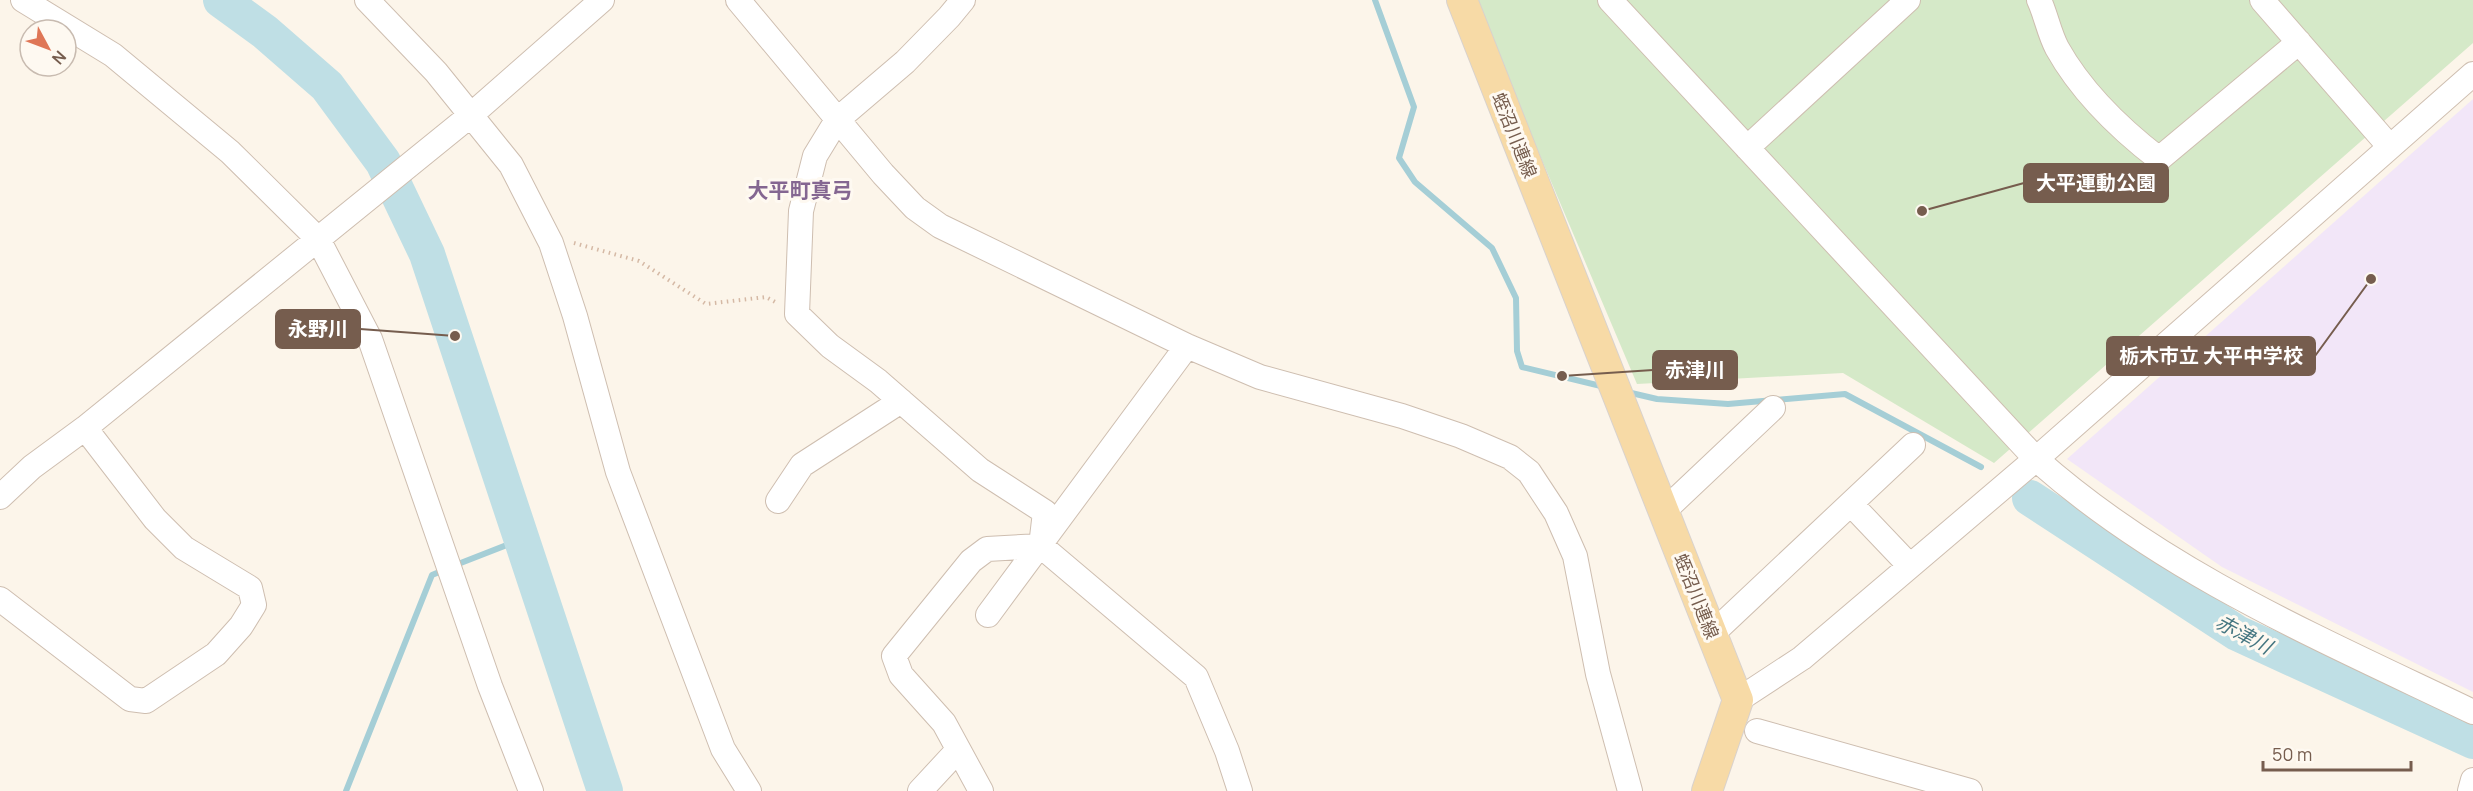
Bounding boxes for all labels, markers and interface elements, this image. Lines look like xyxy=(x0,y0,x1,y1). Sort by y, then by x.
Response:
north arrow xyxy=(18,18,78,78)
text: N xyxy=(47,46,71,69)
street label: 蛭沼川連線 xyxy=(1487,89,1543,181)
callout: 大平運動公園 xyxy=(2024,164,2168,202)
text: 大平運動公園 xyxy=(2036,169,2156,196)
district label: 大平町真弓 xyxy=(748,176,853,204)
callout: 永野川 xyxy=(276,310,360,348)
text: 永野川 xyxy=(288,315,348,342)
callout: 栃木市立 大平中学校 xyxy=(2107,337,2315,375)
text: 栃木市立 大平中学校 xyxy=(2119,342,2303,369)
callout: 赤津川 xyxy=(1653,351,1737,389)
text: 赤津川 xyxy=(1665,356,1725,383)
street label: 蛭沼川連線 xyxy=(1669,550,1725,642)
water label: 赤津川 xyxy=(2211,608,2279,661)
scale bar xyxy=(2263,734,2412,772)
text: 50 m xyxy=(2272,742,2312,766)

